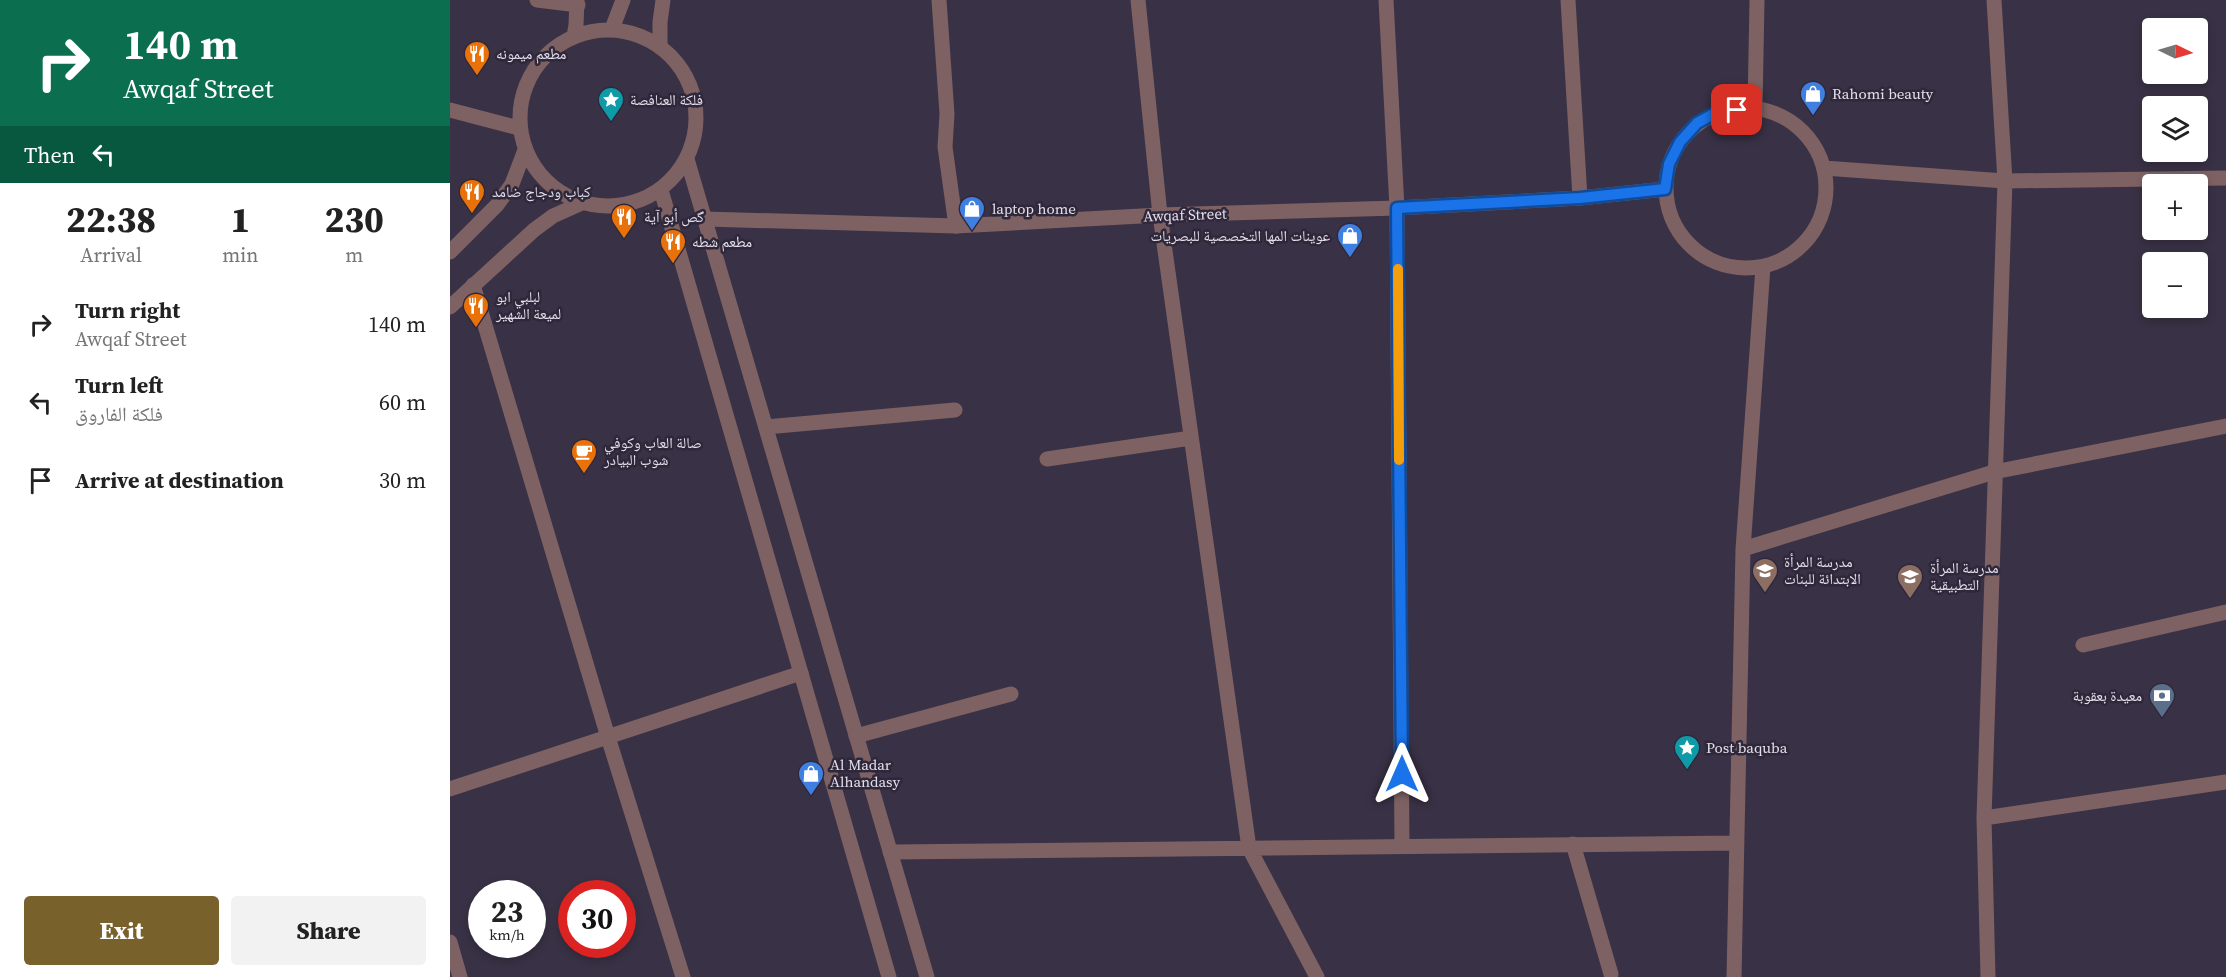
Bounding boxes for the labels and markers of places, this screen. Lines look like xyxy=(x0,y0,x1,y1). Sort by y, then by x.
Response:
restaurant icon: مطعم ميمونه xyxy=(462,39,492,77)
place label: مطعم ميمونه xyxy=(496,43,566,64)
shop icon: Rahomi beauty xyxy=(1798,79,1828,117)
place label: Rahomi beauty xyxy=(1832,83,1934,104)
pin xyxy=(1711,84,1762,135)
place icon: فلكة العنافصة xyxy=(596,85,626,123)
place label: فلكة العنافصة xyxy=(630,89,703,110)
restaurant icon: كباب ودجاج ضامد xyxy=(457,177,487,215)
place label: كباب ودجاج ضامد xyxy=(492,181,591,202)
shop icon: laptop home xyxy=(957,194,987,232)
place label: laptop home xyxy=(992,198,1076,219)
restaurant icon: گص أبو آية xyxy=(609,202,639,240)
place label: گص أبو آية xyxy=(644,206,704,227)
shop icon: عوينات المها التخصصية للبصريات xyxy=(1335,221,1365,259)
place label: عوينات المها التخصصية للبصريات xyxy=(1150,225,1330,246)
restaurant icon: مطعم شطه xyxy=(658,227,688,265)
place label: مطعم شطه xyxy=(692,231,752,252)
place label: لبلبي ابو لميعة الشهير xyxy=(495,286,561,324)
restaurant icon: لبلبي ابو لميعة الشهير xyxy=(461,291,491,329)
place label: صالة العاب وكوفي شوب البيادر xyxy=(603,432,702,470)
cafe icon: صالة العاب وكوفي شوب البيادر xyxy=(569,437,599,475)
place label: مدرسة المرأة الابتدائة للبنات xyxy=(1784,551,1861,589)
school or university icon: مدرسة المرأة الابتدائة للبنات xyxy=(1750,556,1780,594)
place label: مدرسة المرأة التطبيقية xyxy=(1930,557,1999,595)
school or university icon: مدرسة المرأة التطبيقية xyxy=(1895,562,1925,600)
bank icon: معيدة بعقوبة xyxy=(2147,681,2177,719)
place label: معيدة بعقوبة xyxy=(2073,685,2142,706)
place icon: Post baquba xyxy=(1672,733,1702,771)
place label: Post baquba xyxy=(1706,737,1788,758)
place label: Al Madar Alhandasy xyxy=(830,754,901,792)
shop icon: Al Madar Alhandasy xyxy=(796,759,826,797)

